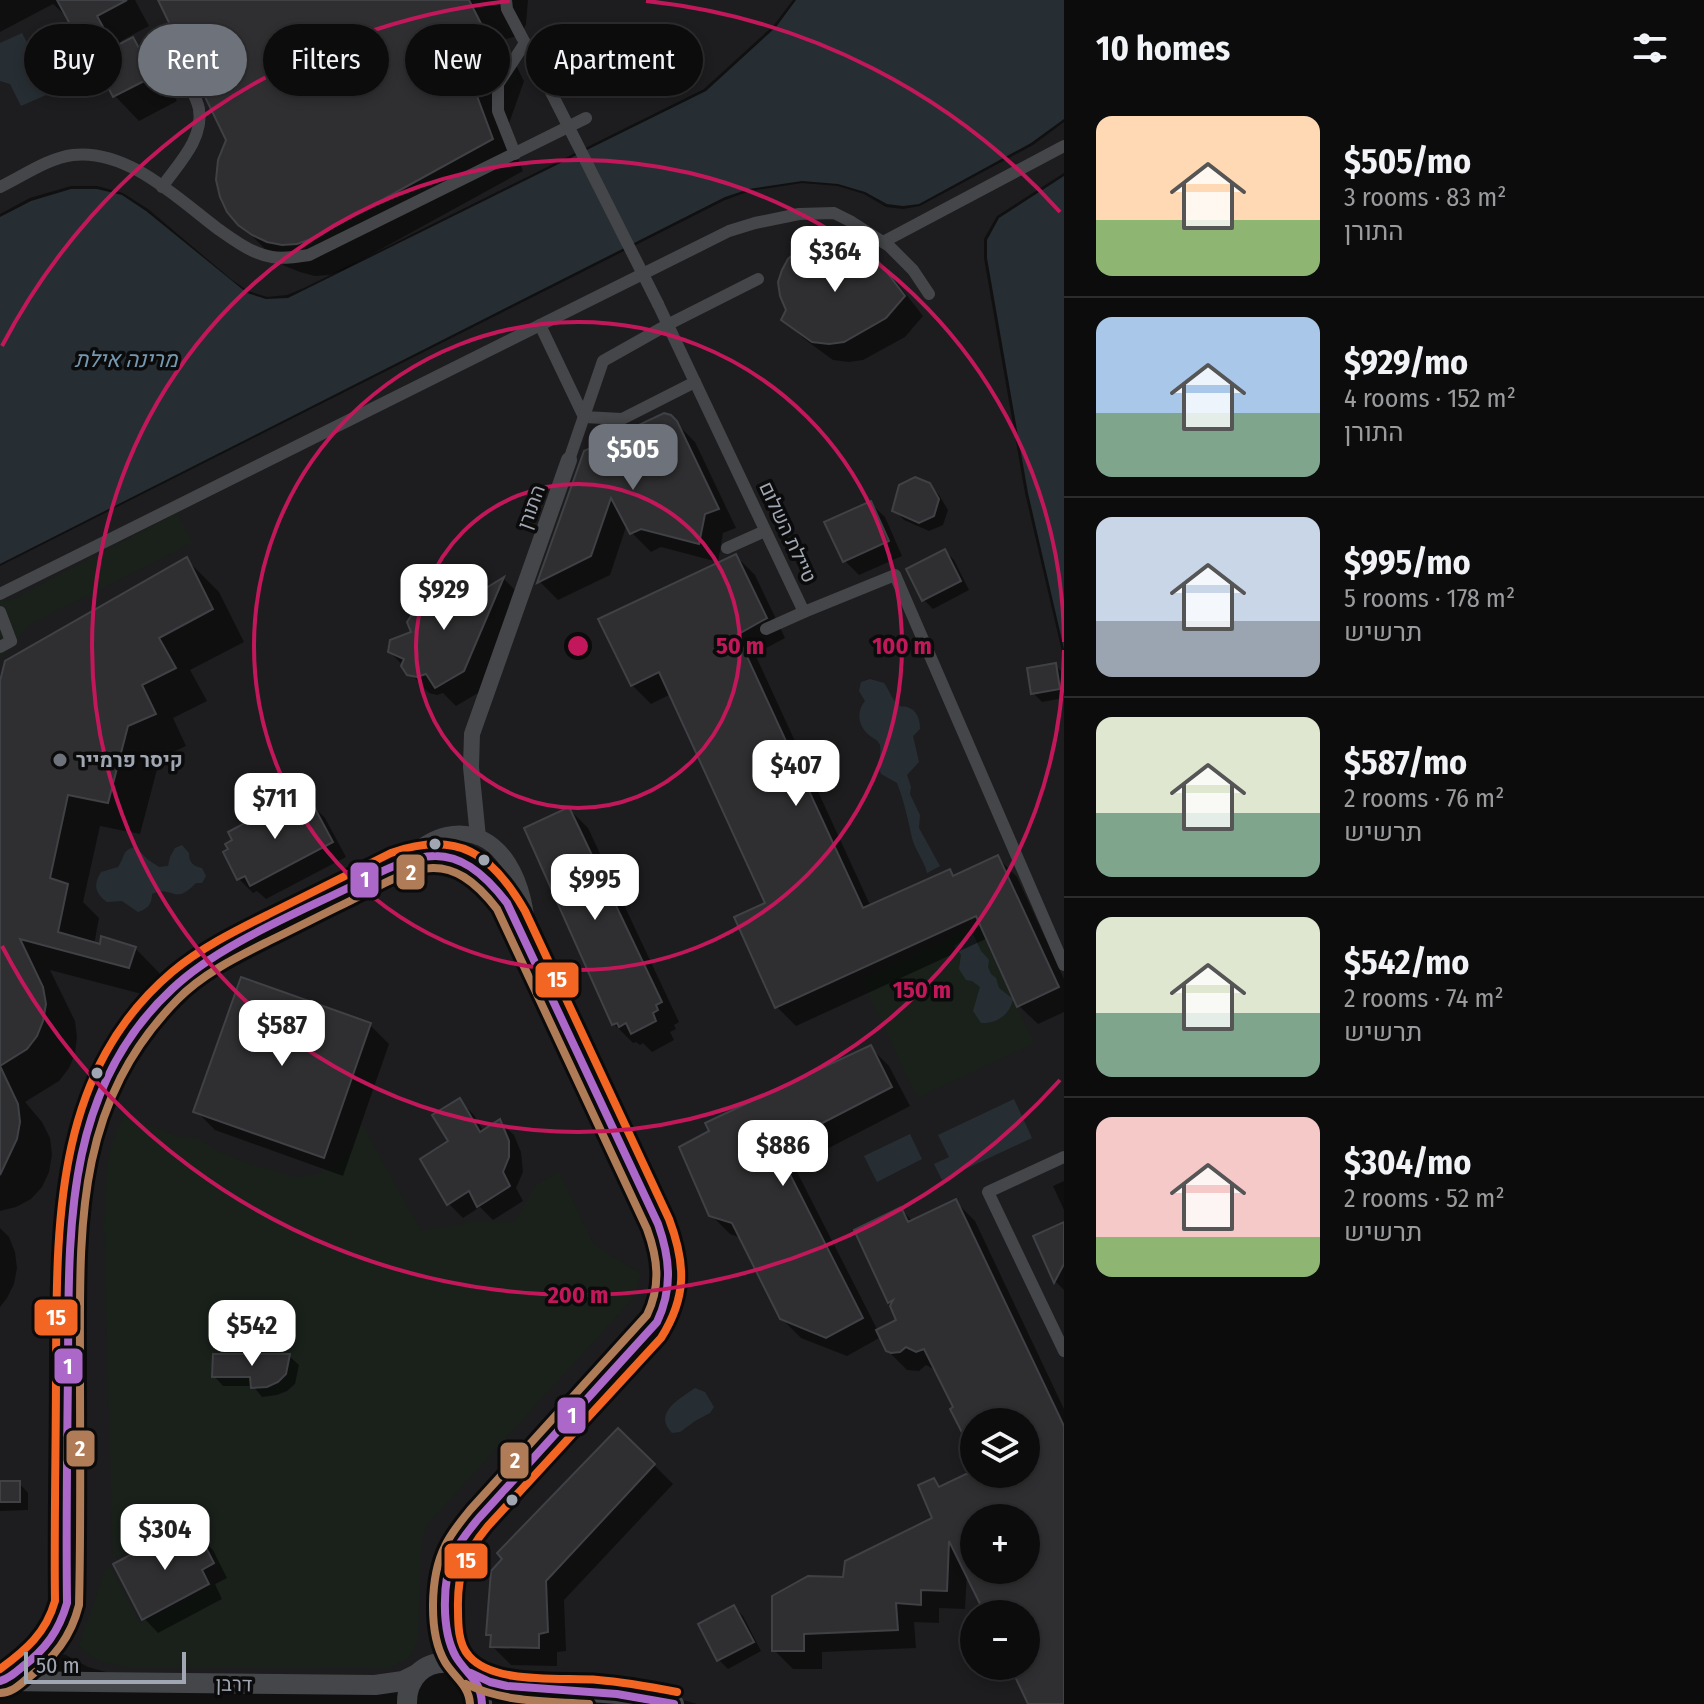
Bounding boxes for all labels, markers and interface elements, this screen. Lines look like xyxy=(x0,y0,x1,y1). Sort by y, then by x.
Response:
chip: Buy xyxy=(24,24,122,96)
chip: Rent xyxy=(138,24,247,96)
chip: Filters xyxy=(263,24,389,96)
chip: New xyxy=(405,24,510,96)
chip: Apartment xyxy=(526,24,703,96)
icon: filters xyxy=(1628,26,1672,70)
text: 10 homes xyxy=(1096,28,1230,69)
text: $505/mo xyxy=(1344,141,1471,182)
icon: home xyxy=(1160,148,1256,244)
text: 3 rooms · 83 m² xyxy=(1344,182,1506,213)
text: התורן xyxy=(1344,216,1403,247)
pin: $364 xyxy=(788,226,882,294)
text: $364 xyxy=(809,236,861,267)
text: $929/mo xyxy=(1344,342,1468,383)
water label: מרינה אילת xyxy=(74,346,179,373)
icon: home xyxy=(1160,349,1256,445)
text: 4 rooms · 152 m² xyxy=(1344,383,1516,414)
text: התורן xyxy=(1344,417,1403,448)
pin: $505 xyxy=(586,424,680,492)
text: $505 xyxy=(607,434,659,465)
street label: טיילת השלום xyxy=(754,478,822,586)
street label: התורן xyxy=(512,481,550,533)
text: $995/mo xyxy=(1344,542,1471,583)
icon: home xyxy=(1160,549,1256,645)
pin: $929 xyxy=(397,564,491,632)
text: $929 xyxy=(419,574,469,605)
text: 5 rooms · 178 m² xyxy=(1344,583,1515,614)
text: תרשיש xyxy=(1344,617,1422,648)
centre of rings xyxy=(564,632,592,660)
text: 50 m xyxy=(716,632,764,660)
text: 100 m xyxy=(872,632,932,660)
pin: $407 xyxy=(749,740,843,808)
text: $587/mo xyxy=(1344,742,1467,783)
place label: קיסר פרמייר xyxy=(76,748,183,772)
icon: home xyxy=(1160,749,1256,845)
text: $407 xyxy=(770,750,822,781)
marker: קיסר פרמייר xyxy=(51,751,69,769)
pin: $711 xyxy=(228,773,322,841)
text: $711 xyxy=(252,783,298,814)
text: 2 rooms · 76 m² xyxy=(1344,783,1504,814)
text: תרשיש xyxy=(1344,817,1422,848)
unlabelled marker xyxy=(427,836,443,852)
unlabelled marker xyxy=(476,852,492,868)
line badge: 2 xyxy=(395,853,426,891)
pin: $995 xyxy=(548,854,642,922)
text: 2 xyxy=(405,859,416,886)
line badge: 1 xyxy=(349,861,380,899)
text: $995 xyxy=(569,864,621,895)
text: 1 xyxy=(360,866,370,893)
text: $542/mo xyxy=(1344,942,1469,983)
icon: home xyxy=(1160,949,1256,1045)
line badge: 15 xyxy=(534,961,580,999)
text: 15 xyxy=(547,966,567,993)
text: 150 m xyxy=(893,976,951,1004)
text: 2 rooms · 74 m² xyxy=(1344,983,1504,1014)
pin: $587 xyxy=(235,1000,329,1068)
text: $587 xyxy=(257,1010,307,1041)
text: תרשיש xyxy=(1344,1017,1422,1048)
unlabelled marker xyxy=(89,1065,105,1081)
pin: $886 xyxy=(736,1120,830,1188)
text: $886 xyxy=(756,1130,810,1161)
text: $304/mo xyxy=(1344,1142,1471,1183)
icon: home xyxy=(1160,1149,1256,1245)
text: 2 rooms · 52 m² xyxy=(1344,1183,1505,1214)
text: תרשיש xyxy=(1344,1217,1422,1248)
text: 200 m xyxy=(547,1281,608,1309)
line badge: 15 xyxy=(33,1298,79,1337)
pin: $542 xyxy=(205,1300,299,1368)
text: 15 xyxy=(46,1304,66,1331)
text: $542 xyxy=(227,1310,277,1341)
line badge: 1 xyxy=(53,1347,84,1385)
text: 1 xyxy=(63,1353,73,1380)
line badge: 1 xyxy=(556,1396,587,1435)
text: 1 xyxy=(567,1402,577,1429)
map controls xyxy=(960,1408,1040,1680)
button: layers xyxy=(960,1408,1040,1488)
line badge: 2 xyxy=(65,1429,96,1468)
text: 2 xyxy=(74,1435,85,1462)
line badge: 2 xyxy=(499,1441,530,1480)
text: 2 xyxy=(509,1447,520,1474)
unlabelled marker xyxy=(504,1492,520,1508)
pin: $304 xyxy=(118,1504,212,1572)
button: + xyxy=(960,1504,1040,1584)
text: $304 xyxy=(139,1514,191,1545)
line badge: 15 xyxy=(443,1542,489,1580)
text: 15 xyxy=(456,1547,476,1574)
button: − xyxy=(960,1600,1040,1680)
scale bar xyxy=(24,1648,186,1684)
text: 50 m xyxy=(36,1652,80,1679)
street label: דרבן xyxy=(216,1672,252,1696)

